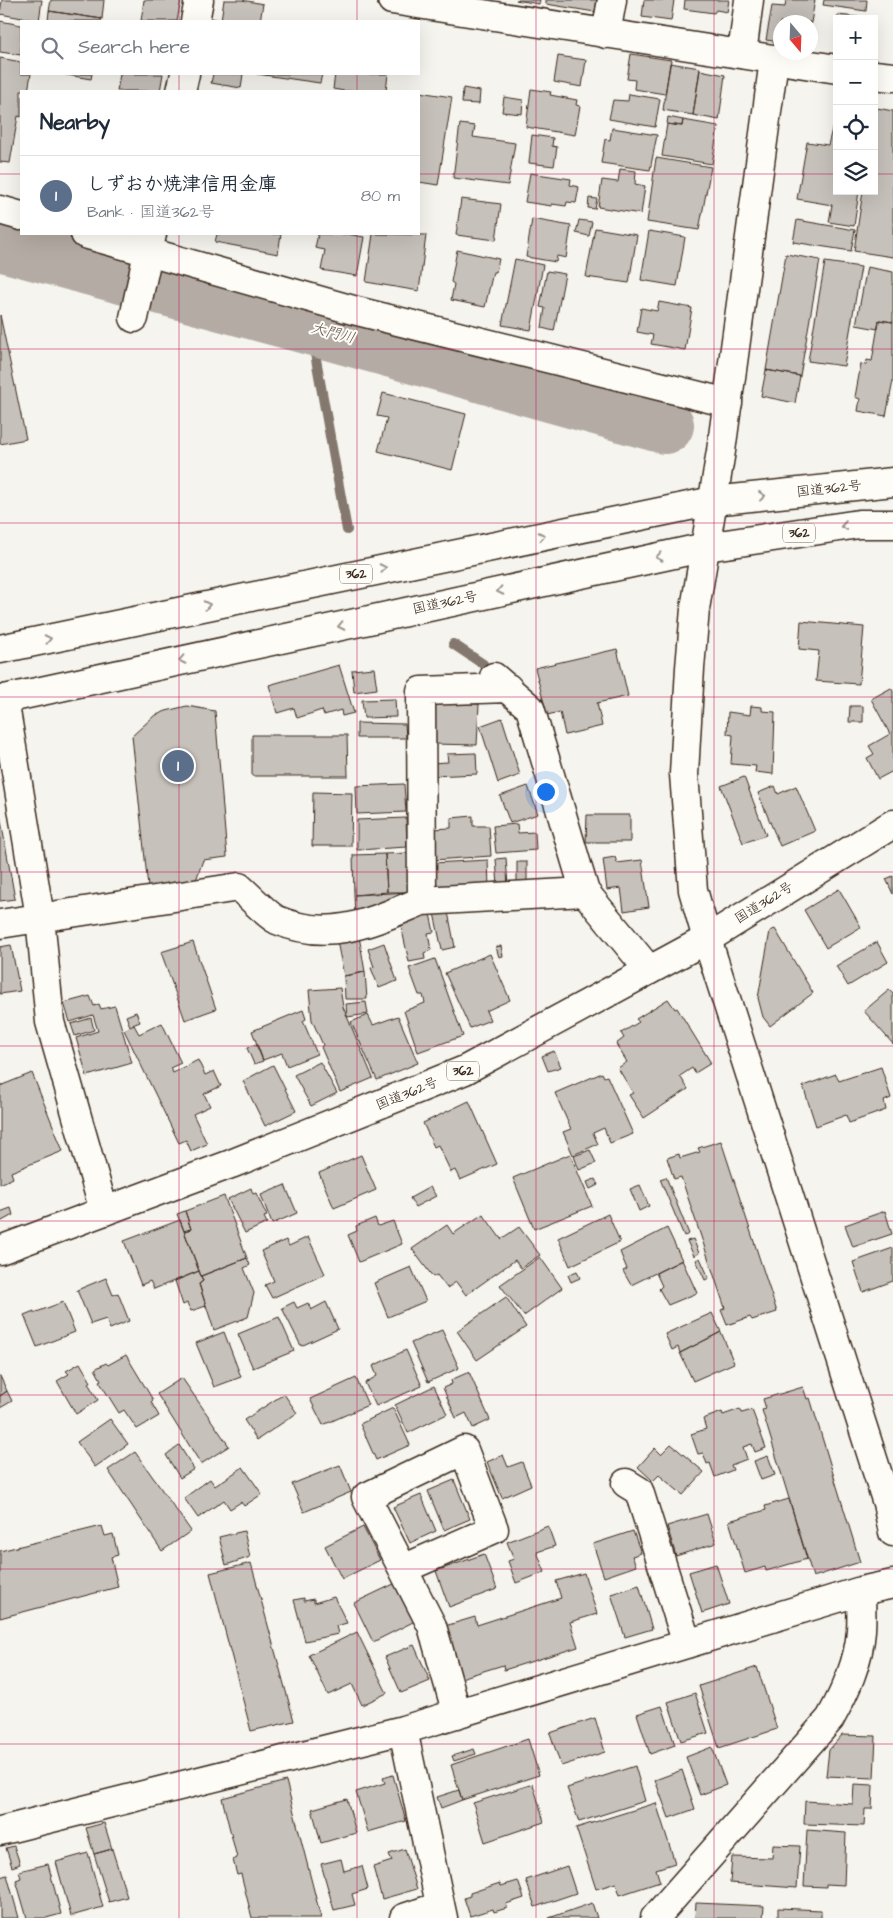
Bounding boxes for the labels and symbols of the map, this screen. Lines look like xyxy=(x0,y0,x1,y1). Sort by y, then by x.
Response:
north arrow xyxy=(773,15,818,60)
water label: 大門川 xyxy=(309,317,357,349)
street label: 国道362号 xyxy=(795,476,863,502)
one-way arrow xyxy=(758,490,766,501)
one-way arrow xyxy=(840,520,848,531)
road number: 362 xyxy=(783,524,815,542)
one-way arrow xyxy=(538,531,547,541)
one-way arrow xyxy=(654,551,663,562)
road number: 362 xyxy=(340,564,372,584)
one-way arrow xyxy=(378,564,387,574)
one-way arrow xyxy=(495,585,504,596)
street label: 国道362号 xyxy=(411,586,479,620)
one-way arrow xyxy=(202,600,211,611)
one-way arrow xyxy=(337,620,345,631)
one-way arrow xyxy=(43,634,52,644)
one-way arrow xyxy=(178,654,187,665)
pin: 1 xyxy=(162,747,194,785)
your location xyxy=(533,779,559,805)
street label: 国道362号 xyxy=(731,877,797,929)
road number: 362 xyxy=(447,1062,479,1080)
street label: 国道362号 xyxy=(373,1072,441,1116)

